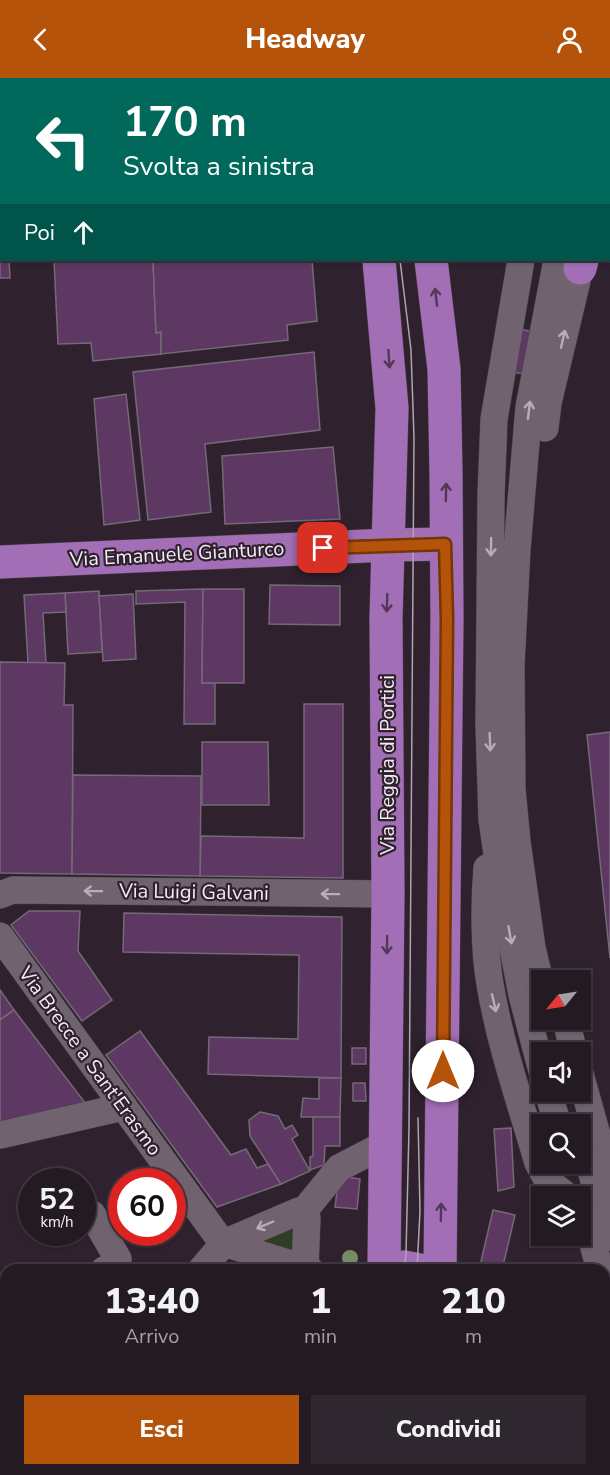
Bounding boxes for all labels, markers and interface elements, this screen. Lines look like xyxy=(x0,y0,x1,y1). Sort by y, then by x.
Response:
text: Headway xyxy=(245,21,365,58)
icon: back xyxy=(24,23,57,56)
icon: person xyxy=(553,23,586,56)
text: 170 m xyxy=(123,94,247,151)
icon: left xyxy=(24,102,102,180)
text: Svolta a sinistra xyxy=(123,148,315,185)
icon: ahead xyxy=(67,216,100,249)
text: Poi xyxy=(24,218,55,248)
one-way arrow xyxy=(430,288,441,308)
one-way arrow xyxy=(558,330,570,349)
one-way arrow xyxy=(383,349,394,369)
one-way arrow xyxy=(524,400,535,420)
one-way arrow xyxy=(440,483,451,503)
pin xyxy=(297,522,348,573)
icon: arrive xyxy=(306,531,339,564)
street label: Via Emanuele Gianturco xyxy=(68,535,285,573)
one-way arrow xyxy=(485,536,497,556)
one-way arrow xyxy=(381,593,392,613)
street label: Via Reggia di Portici xyxy=(374,675,401,856)
one-way arrow xyxy=(484,731,495,751)
street label: Via Luigi Galvani xyxy=(118,877,269,907)
one-way arrow xyxy=(83,885,103,897)
one-way arrow xyxy=(320,888,340,899)
one-way arrow xyxy=(504,925,515,945)
one-way arrow xyxy=(382,935,393,955)
street label: Via Brecce a Sant'Erasmo xyxy=(12,960,168,1161)
north arrow xyxy=(531,970,591,1030)
map controls xyxy=(531,970,591,1246)
one-way arrow xyxy=(489,993,500,1012)
position arrow xyxy=(411,1039,475,1103)
button: sound xyxy=(531,1042,591,1102)
button: search xyxy=(531,1114,591,1174)
speed limit sign: 60 xyxy=(108,1168,186,1246)
text: 52 xyxy=(39,1179,75,1220)
button: layers xyxy=(531,1186,591,1246)
one-way arrow xyxy=(435,1203,447,1223)
text: km/h xyxy=(40,1212,74,1232)
one-way arrow xyxy=(256,1220,274,1232)
text: 13:40 xyxy=(104,1277,200,1326)
text: 1 xyxy=(310,1277,331,1326)
text: 210 xyxy=(441,1277,506,1326)
text: Arrivo xyxy=(125,1323,179,1350)
text: min xyxy=(304,1323,337,1350)
text: m xyxy=(465,1323,482,1350)
button: Esci xyxy=(24,1395,299,1464)
button: Condividi xyxy=(311,1395,586,1464)

